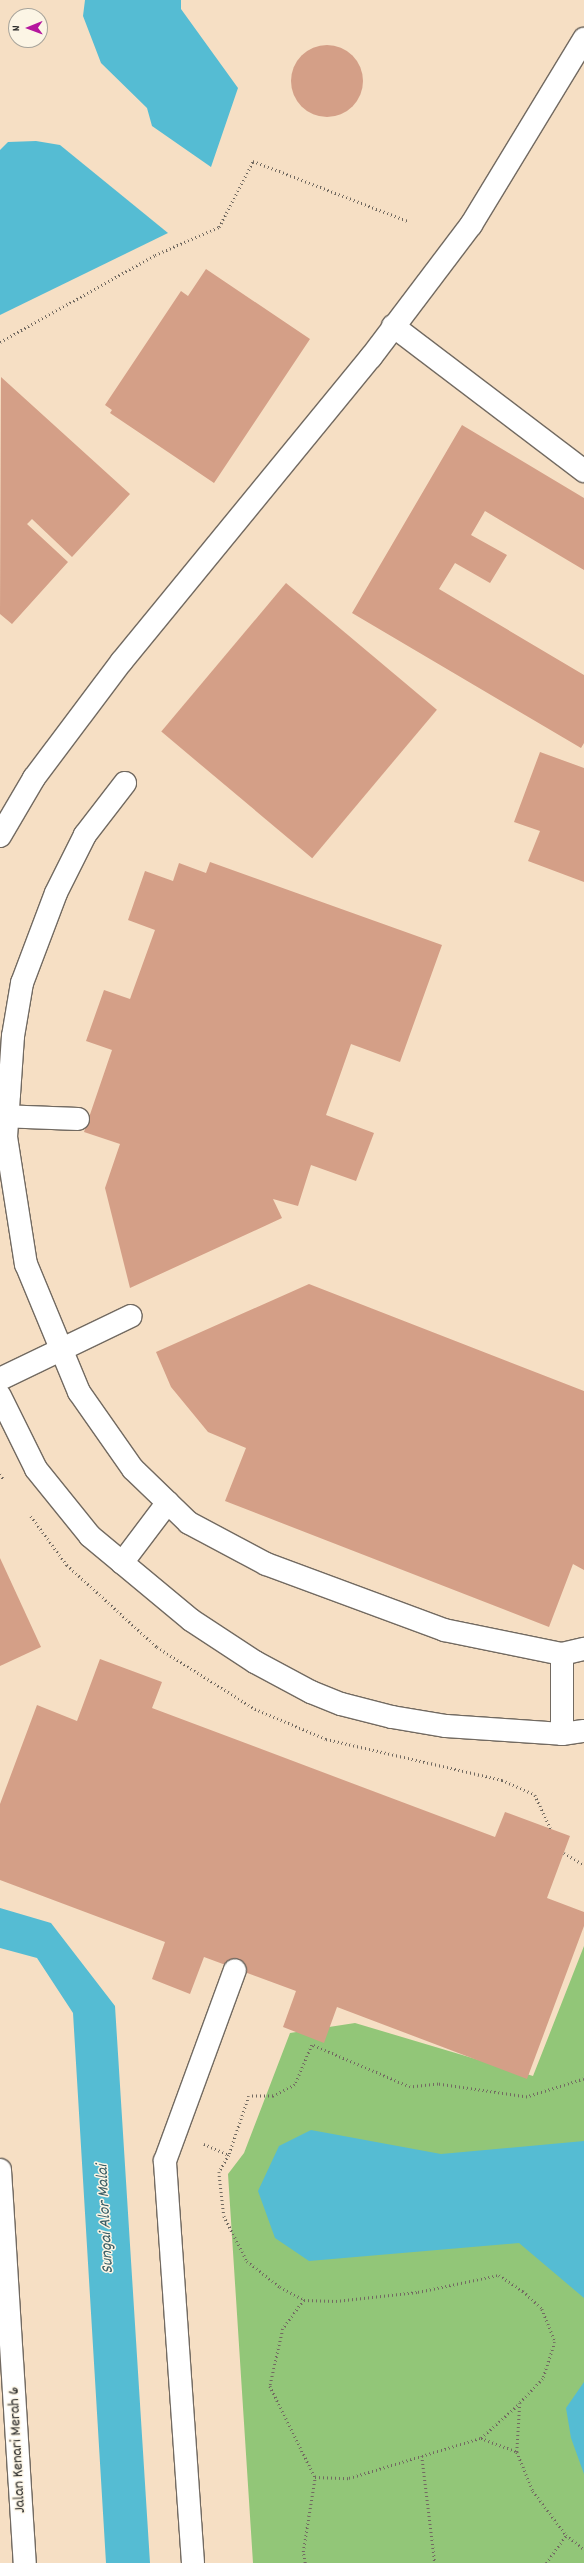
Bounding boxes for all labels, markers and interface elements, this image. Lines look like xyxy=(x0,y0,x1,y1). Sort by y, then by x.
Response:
north arrow xyxy=(8,8,48,48)
text: N xyxy=(9,25,25,31)
water label: Sungai Alor Malai xyxy=(94,2164,120,2274)
street label: Jalan Kenari Merah 6 xyxy=(5,2386,31,2514)

